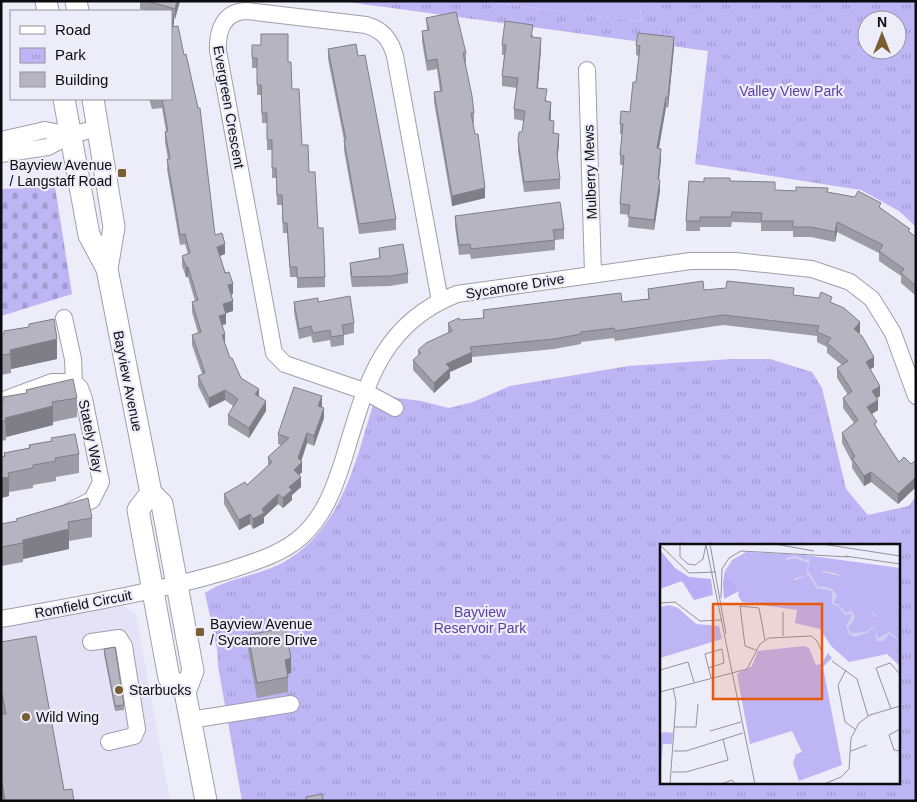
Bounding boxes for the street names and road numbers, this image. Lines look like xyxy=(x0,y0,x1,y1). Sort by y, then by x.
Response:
street label: Evergreen Crescent xyxy=(210,44,248,170)
street label: Mulberry Mews xyxy=(580,124,600,220)
street label: Sycamore Drive xyxy=(465,270,566,302)
street label: Bayview Avenue xyxy=(110,329,146,433)
street label: Stately Way xyxy=(75,398,107,474)
street label: Romfield Circuit xyxy=(33,587,133,621)

